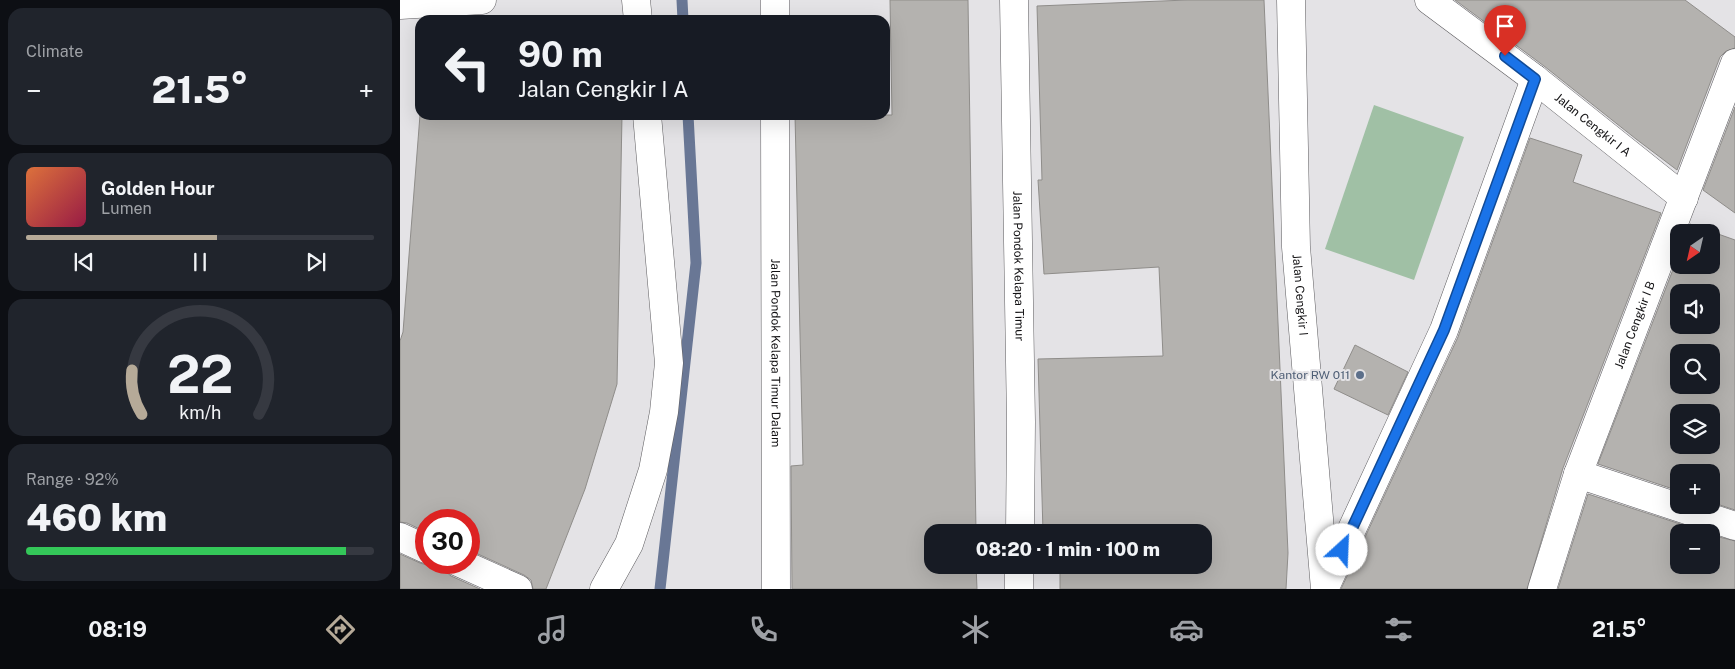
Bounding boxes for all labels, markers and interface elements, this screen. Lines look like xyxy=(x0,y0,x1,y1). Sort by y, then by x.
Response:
pin xyxy=(1484,5,1526,56)
icon: arrive xyxy=(1491,12,1519,40)
text: 90 m xyxy=(518,34,603,75)
icon: left xyxy=(435,35,500,100)
text: Climate xyxy=(26,42,83,61)
text: 21.5° xyxy=(152,67,248,112)
text: − xyxy=(26,74,42,107)
text: + xyxy=(358,74,374,107)
text: Jalan Cengkir I A xyxy=(518,76,689,102)
street label: Jalan Cengkir I A xyxy=(1552,91,1634,160)
text: Golden Hour xyxy=(101,177,215,199)
street label: Jalan Pondok Kelapa Timur xyxy=(1010,191,1027,341)
text: Lumen xyxy=(101,199,152,218)
north arrow xyxy=(1670,224,1720,274)
map controls xyxy=(1670,224,1720,574)
icon: previous xyxy=(70,248,98,276)
icon: pause xyxy=(186,248,214,276)
icon: next xyxy=(302,248,330,276)
street label: Jalan Cengkir I xyxy=(1290,253,1310,336)
street label: Jalan Pondok Kelapa Timur Dalam xyxy=(768,259,783,447)
street label: Jalan Cengkir I B xyxy=(1612,279,1658,371)
button: sound xyxy=(1670,284,1720,334)
text: 22 xyxy=(167,344,233,405)
button: search xyxy=(1670,344,1720,394)
place label: Kantor RW 011 xyxy=(1270,368,1350,382)
marker: Kantor RW 011 xyxy=(1354,369,1366,381)
text: km/h xyxy=(179,402,221,423)
button: layers xyxy=(1670,404,1720,454)
button: + xyxy=(1670,464,1720,514)
text: Range · 92% xyxy=(26,470,119,489)
text: 460 km xyxy=(26,495,167,540)
speed limit sign: 30 xyxy=(415,509,480,574)
position arrow xyxy=(1315,523,1367,575)
button: − xyxy=(1670,524,1720,574)
text: 08:20 · 1 min · 100 m xyxy=(976,538,1160,560)
icon: directions xyxy=(323,612,358,647)
icon: music xyxy=(535,612,570,647)
icon: phone xyxy=(746,612,781,647)
icon: climate xyxy=(958,612,993,647)
icon: car xyxy=(1169,612,1204,647)
icon: filters xyxy=(1381,612,1416,647)
text: 08:19 xyxy=(88,616,147,642)
text: 21.5° xyxy=(1592,616,1647,642)

